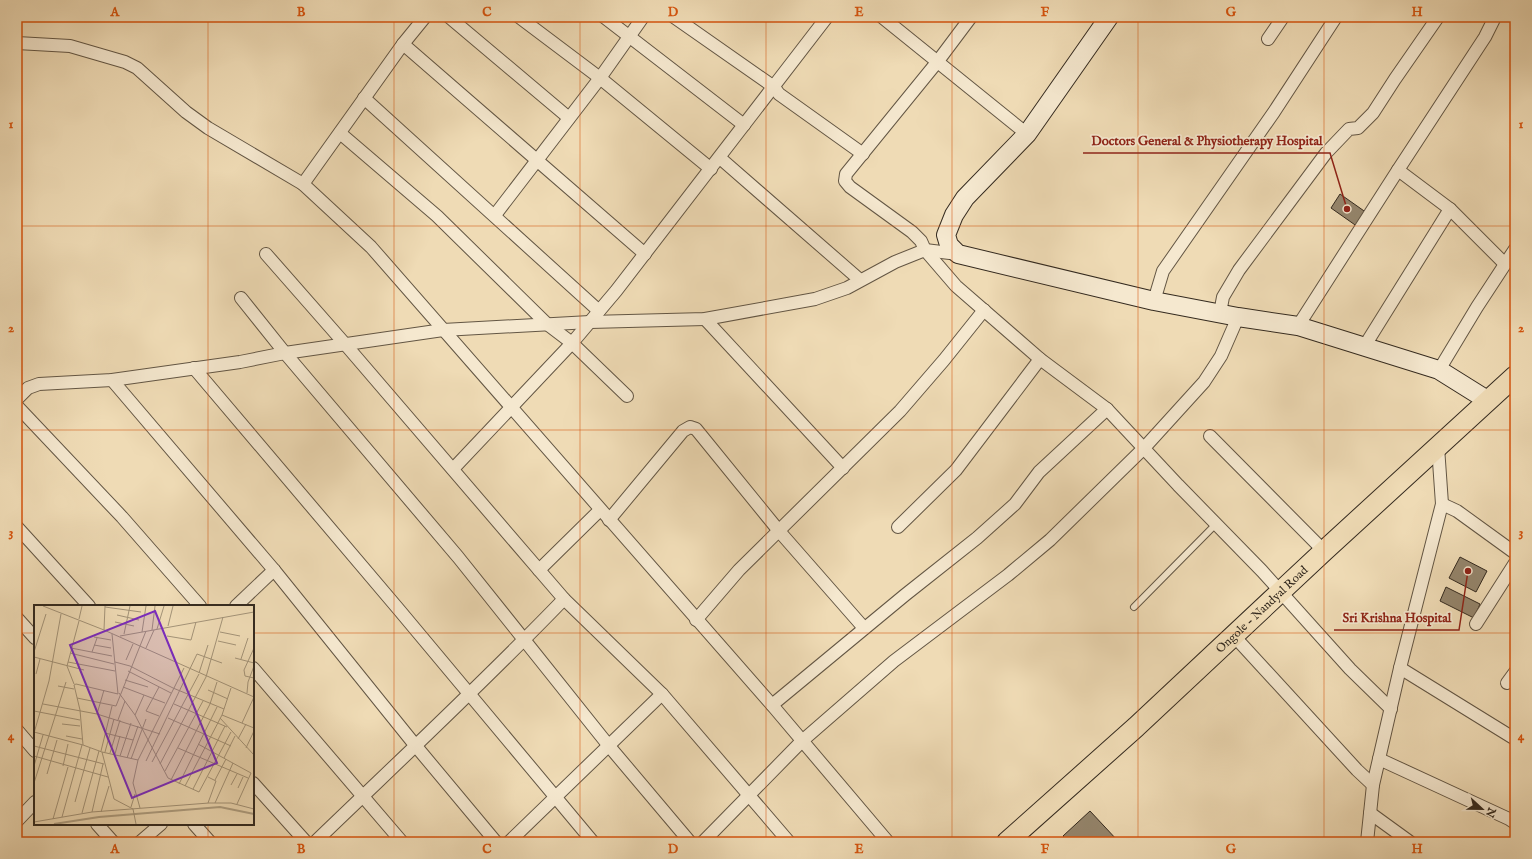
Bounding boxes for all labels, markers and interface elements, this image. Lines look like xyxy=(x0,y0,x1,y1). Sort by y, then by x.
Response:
text: A xyxy=(110,4,121,21)
text: B xyxy=(297,4,306,21)
text: C xyxy=(482,4,492,21)
text: D xyxy=(668,4,679,21)
text: E xyxy=(854,4,864,21)
text: F xyxy=(1041,4,1050,21)
text: G xyxy=(1226,4,1237,21)
text: H xyxy=(1411,4,1423,21)
text: 1 xyxy=(9,116,14,133)
text: 1 xyxy=(1519,116,1524,133)
callout: Doctors General & Physiotherapy Hospital xyxy=(1083,128,1330,153)
text: Doctors General & Physiotherapy Hospital xyxy=(1091,133,1323,150)
text: 2 xyxy=(8,320,14,337)
text: 2 xyxy=(1518,320,1524,337)
text: 3 xyxy=(9,524,14,541)
text: 3 xyxy=(1519,524,1524,541)
street label: Ongole - Nandyal Road xyxy=(1212,562,1311,656)
inset map xyxy=(34,605,254,825)
callout: Sri Krishna Hospital xyxy=(1334,605,1459,630)
text: Sri Krishna Hospital xyxy=(1343,610,1452,627)
text: 4 xyxy=(8,728,15,745)
text: 4 xyxy=(1518,728,1525,745)
north arrow xyxy=(1462,789,1502,829)
text: N xyxy=(1482,804,1499,820)
text: A xyxy=(110,841,121,858)
text: B xyxy=(297,841,306,858)
text: C xyxy=(482,841,492,858)
text: D xyxy=(668,841,679,858)
text: E xyxy=(854,841,864,858)
text: F xyxy=(1041,841,1050,858)
text: G xyxy=(1226,841,1237,858)
text: H xyxy=(1411,841,1423,858)

